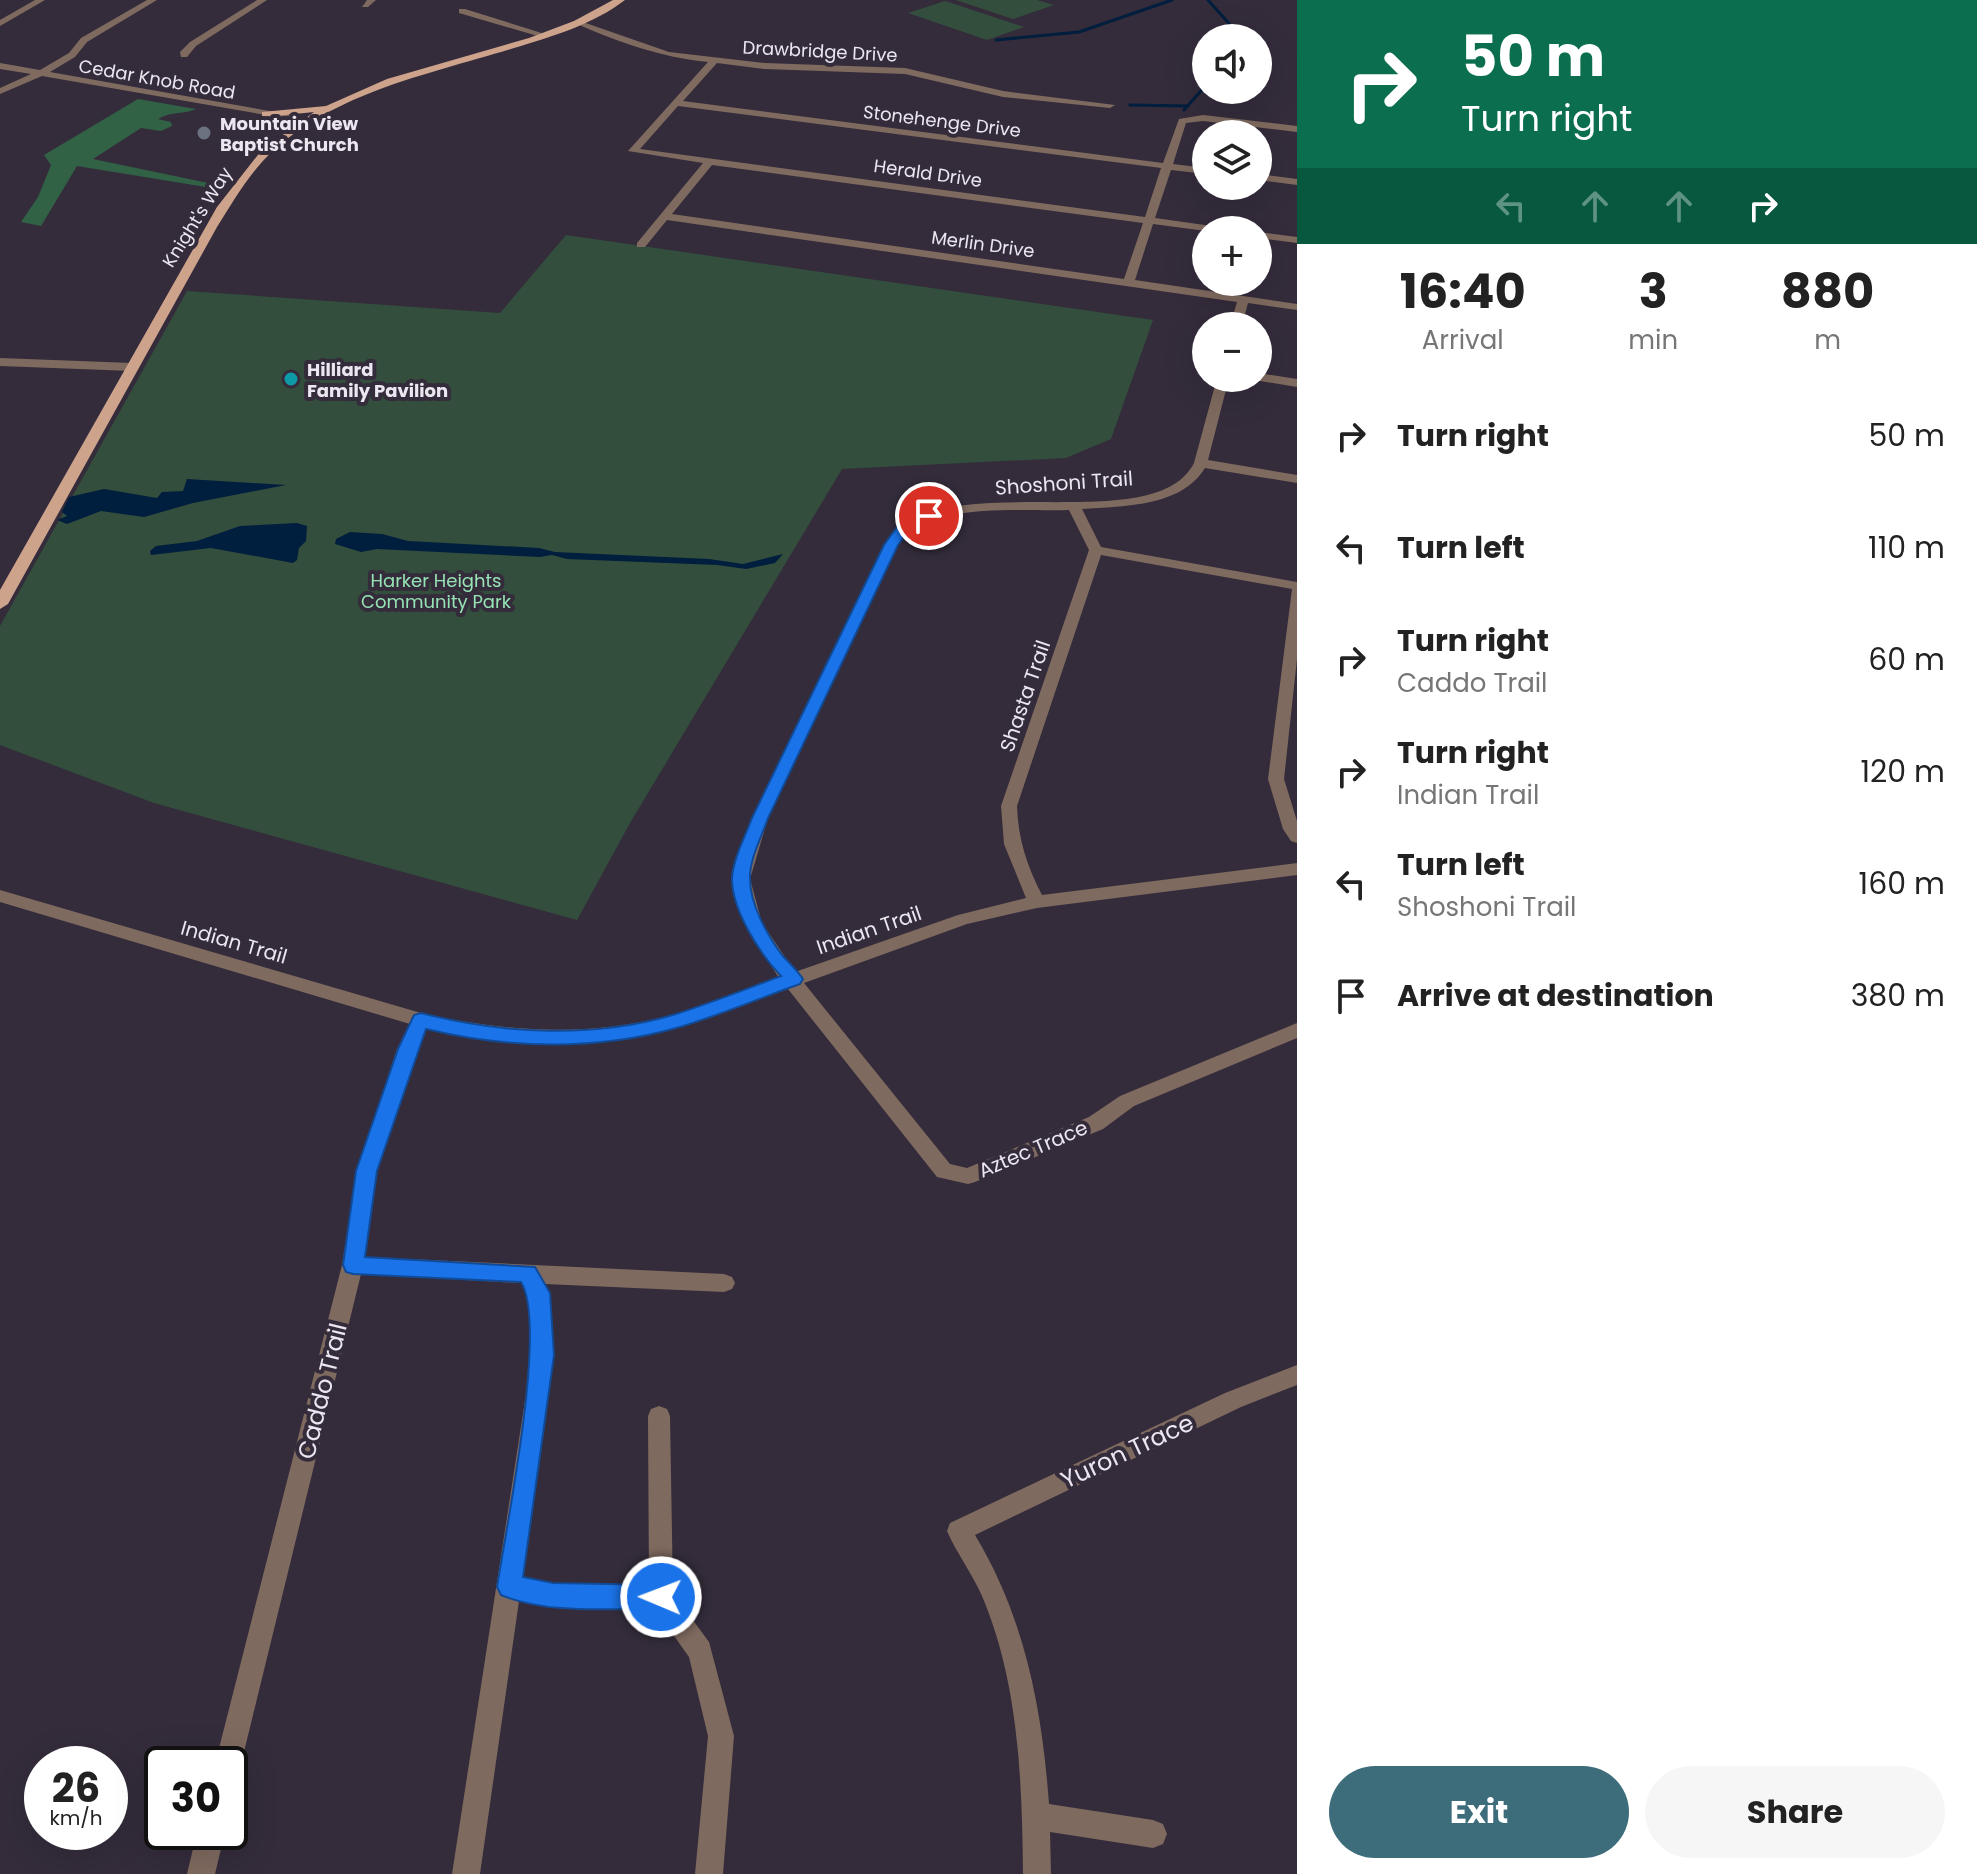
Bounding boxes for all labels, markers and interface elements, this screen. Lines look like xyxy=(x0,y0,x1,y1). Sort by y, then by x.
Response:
text: 50 m xyxy=(1461,17,1605,96)
map controls xyxy=(1192,24,1272,392)
button: sound xyxy=(1192,24,1272,104)
icon: right xyxy=(1329,32,1433,136)
street label: Drawbridge Drive xyxy=(742,34,898,68)
street label: Cedar Knob Road xyxy=(77,53,237,105)
text: Turn right xyxy=(1461,93,1632,144)
street label: Stonehenge Drive xyxy=(862,99,1022,143)
place label: Mountain View Baptist Church xyxy=(220,111,359,157)
button: layers xyxy=(1192,120,1272,200)
marker: Mountain View Baptist Church xyxy=(195,124,213,142)
street label: Herald Drive xyxy=(872,153,984,193)
street label: Knight's Way xyxy=(156,162,238,272)
icon: left xyxy=(1489,184,1533,228)
icon: ahead xyxy=(1573,184,1617,228)
icon: ahead xyxy=(1657,184,1701,228)
icon: right xyxy=(1741,184,1785,228)
button: + xyxy=(1192,216,1272,296)
street label: Merlin Drive xyxy=(930,224,1036,264)
text: 16:40 xyxy=(1400,258,1526,325)
text: 3 xyxy=(1639,258,1668,325)
text: 880 xyxy=(1781,258,1874,325)
button: − xyxy=(1192,312,1272,392)
text: Arrival xyxy=(1422,322,1504,358)
text: min xyxy=(1628,322,1678,358)
text: m xyxy=(1814,322,1841,358)
place label: Hilliard Family Pavilion xyxy=(307,357,448,403)
marker: Hilliard Family Pavilion xyxy=(282,370,300,388)
icon: right xyxy=(1329,414,1373,458)
text: Turn right xyxy=(1397,414,1549,457)
text: 50 m xyxy=(1868,414,1945,457)
street label: Shoshoni Trail xyxy=(994,464,1134,502)
pin xyxy=(895,482,963,550)
icon: arrive xyxy=(907,494,951,538)
icon: left xyxy=(1329,526,1373,570)
text: Turn left xyxy=(1397,526,1525,569)
text: 110 m xyxy=(1868,526,1945,569)
park label: Harker Heights Community Park xyxy=(361,568,512,614)
text: Turn right xyxy=(1397,619,1549,662)
street label: Shasta Trail xyxy=(993,636,1057,756)
icon: right xyxy=(1329,638,1373,682)
text: 60 m xyxy=(1868,638,1945,681)
text: Caddo Trail xyxy=(1397,665,1548,701)
text: Turn right xyxy=(1397,731,1549,774)
icon: right xyxy=(1329,750,1373,794)
text: 120 m xyxy=(1860,750,1945,793)
text: Indian Trail xyxy=(1397,777,1539,813)
text: Turn left xyxy=(1397,843,1525,886)
icon: left xyxy=(1329,862,1373,906)
text: 160 m xyxy=(1859,862,1945,905)
text: Shoshoni Trail xyxy=(1397,889,1577,925)
street label: Indian Trail xyxy=(813,899,925,961)
street label: Indian Trail xyxy=(178,913,290,971)
icon: arrive xyxy=(1329,974,1373,1018)
text: Arrive at destination xyxy=(1397,974,1714,1017)
text: 380 m xyxy=(1851,974,1945,1017)
street label: Aztec Trace xyxy=(974,1113,1092,1185)
street label: Caddo Trail xyxy=(289,1320,355,1462)
street label: Yuron Trace xyxy=(1055,1406,1199,1496)
position arrow xyxy=(619,1555,703,1639)
speed limit sign: 30 xyxy=(144,1746,248,1850)
text: 26 xyxy=(52,1760,100,1816)
button: Exit xyxy=(1329,1766,1629,1858)
button: Share xyxy=(1645,1766,1945,1858)
text: km/h xyxy=(49,1804,103,1832)

